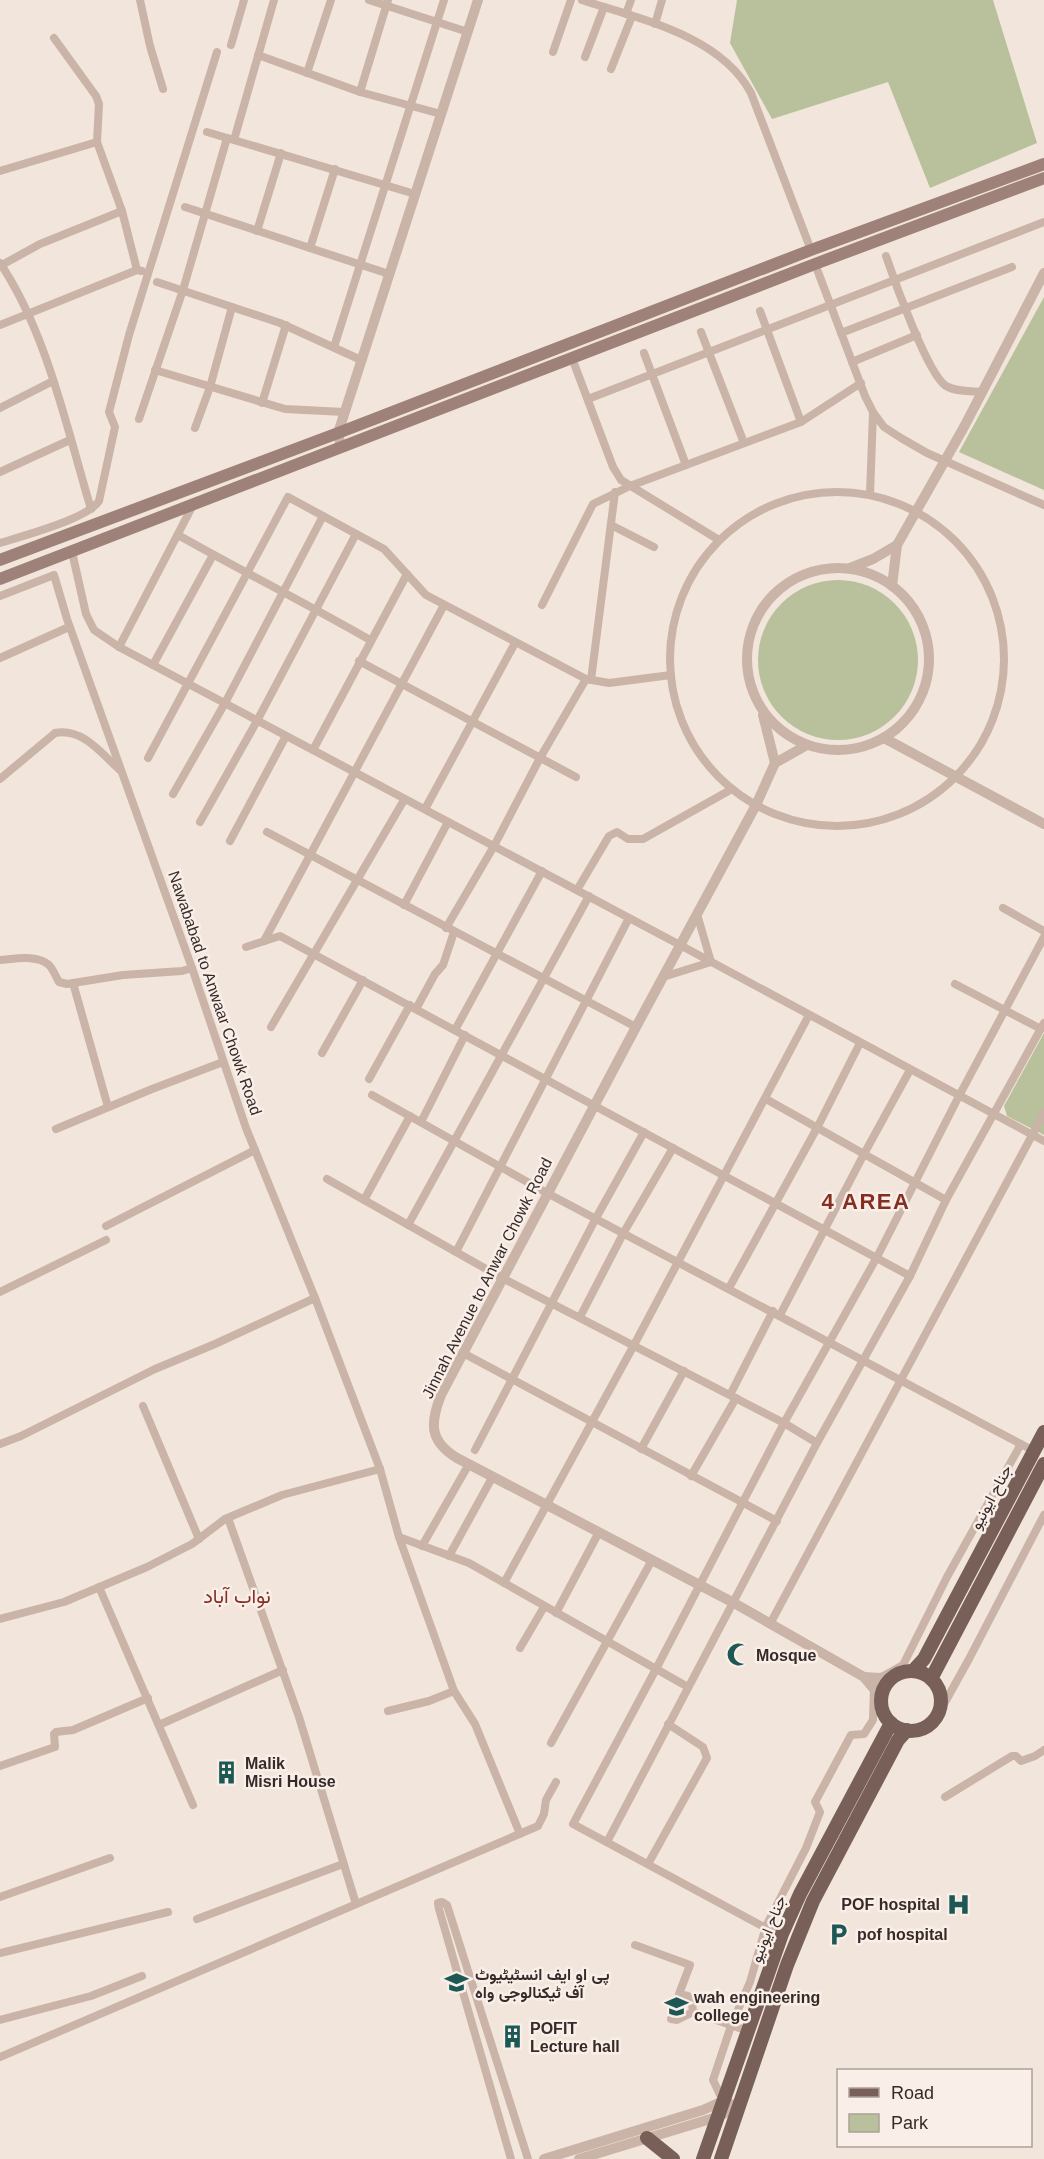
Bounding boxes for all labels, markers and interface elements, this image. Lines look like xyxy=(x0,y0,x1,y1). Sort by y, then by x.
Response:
street label: Nawababad to Anwaar Chowk Road xyxy=(165,869,265,1117)
street label: Jinnah Avenue to Anwar Chowk Road xyxy=(419,1155,555,1401)
district label: 4 AREA xyxy=(822,1189,910,1214)
street label: جناح ایونیو xyxy=(967,1462,1018,1534)
district label: نواب آباد xyxy=(203,1585,271,1609)
mosque icon: Mosque xyxy=(725,1642,751,1668)
place label: Mosque xyxy=(756,1647,817,1664)
place label: Malik Misri House xyxy=(245,1755,336,1790)
building icon: Malik Misri House xyxy=(214,1759,240,1785)
hospital icon: POF hospital xyxy=(945,1891,971,1917)
street label: جناح ایونیو xyxy=(747,1893,792,1966)
place label: POF hospital xyxy=(841,1896,940,1913)
parking icon: pof hospital xyxy=(826,1921,852,1947)
place label: pof hospital xyxy=(857,1926,948,1943)
place label: پی او ایف انسٹیٹیوٹ آف ٹیکنالوجی واہ xyxy=(475,1966,609,2003)
school or university icon: پی او ایف انسٹیٹیوٹ آف ٹیکنالوجی واہ xyxy=(444,1970,470,1996)
place label: wah engineering college xyxy=(693,1989,820,2024)
school or university icon: wah engineering college xyxy=(663,1993,689,2019)
place label: POFIT Lecture hall xyxy=(530,2020,620,2055)
building icon: POFIT Lecture hall xyxy=(499,2024,525,2050)
legend xyxy=(837,2069,1032,2147)
text: Road xyxy=(891,2083,934,2103)
text: Park xyxy=(891,2113,929,2133)

